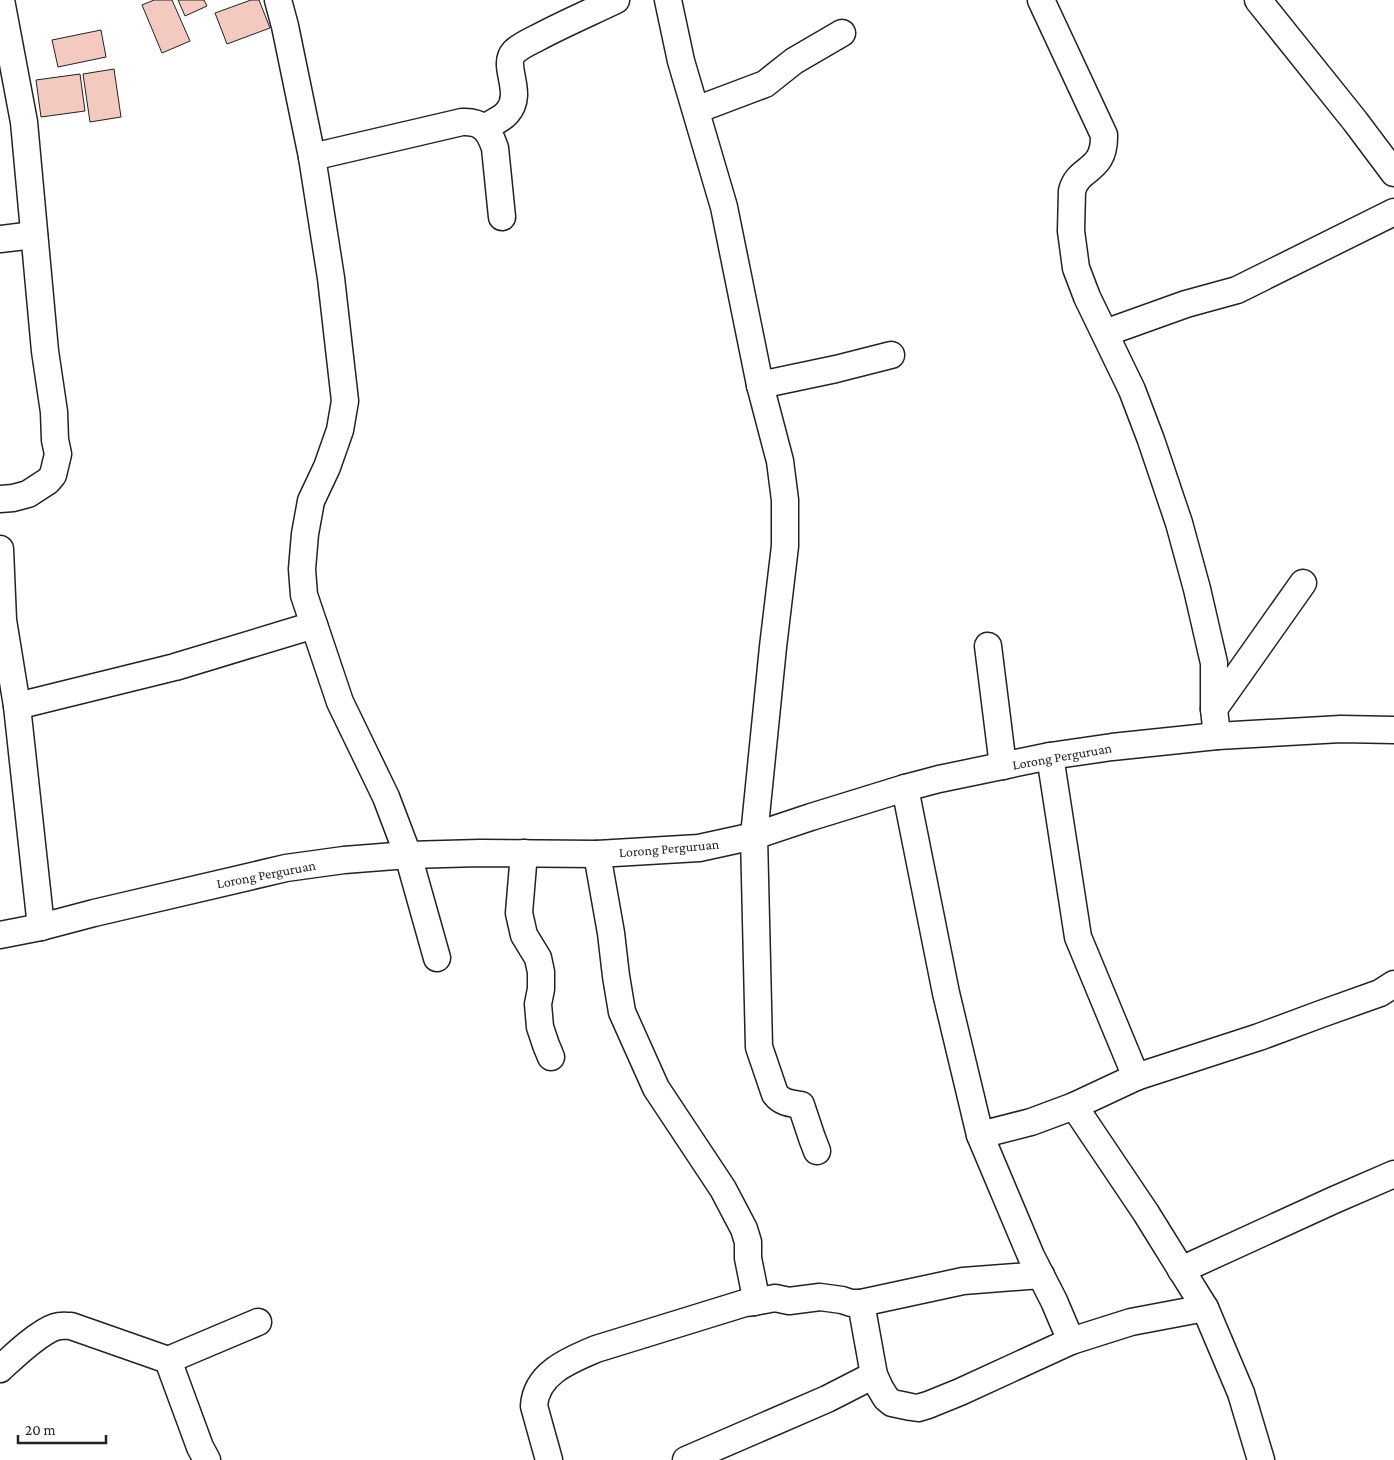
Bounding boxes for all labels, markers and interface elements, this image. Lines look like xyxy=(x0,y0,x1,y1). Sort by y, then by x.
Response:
street label: Lorong Perguruan xyxy=(1011,739,1113,773)
street label: Lorong Perguruan xyxy=(618,836,720,860)
street label: Lorong Perguruan xyxy=(215,856,317,891)
scale bar xyxy=(18,1412,105,1444)
text: 20 m xyxy=(25,1422,56,1438)

